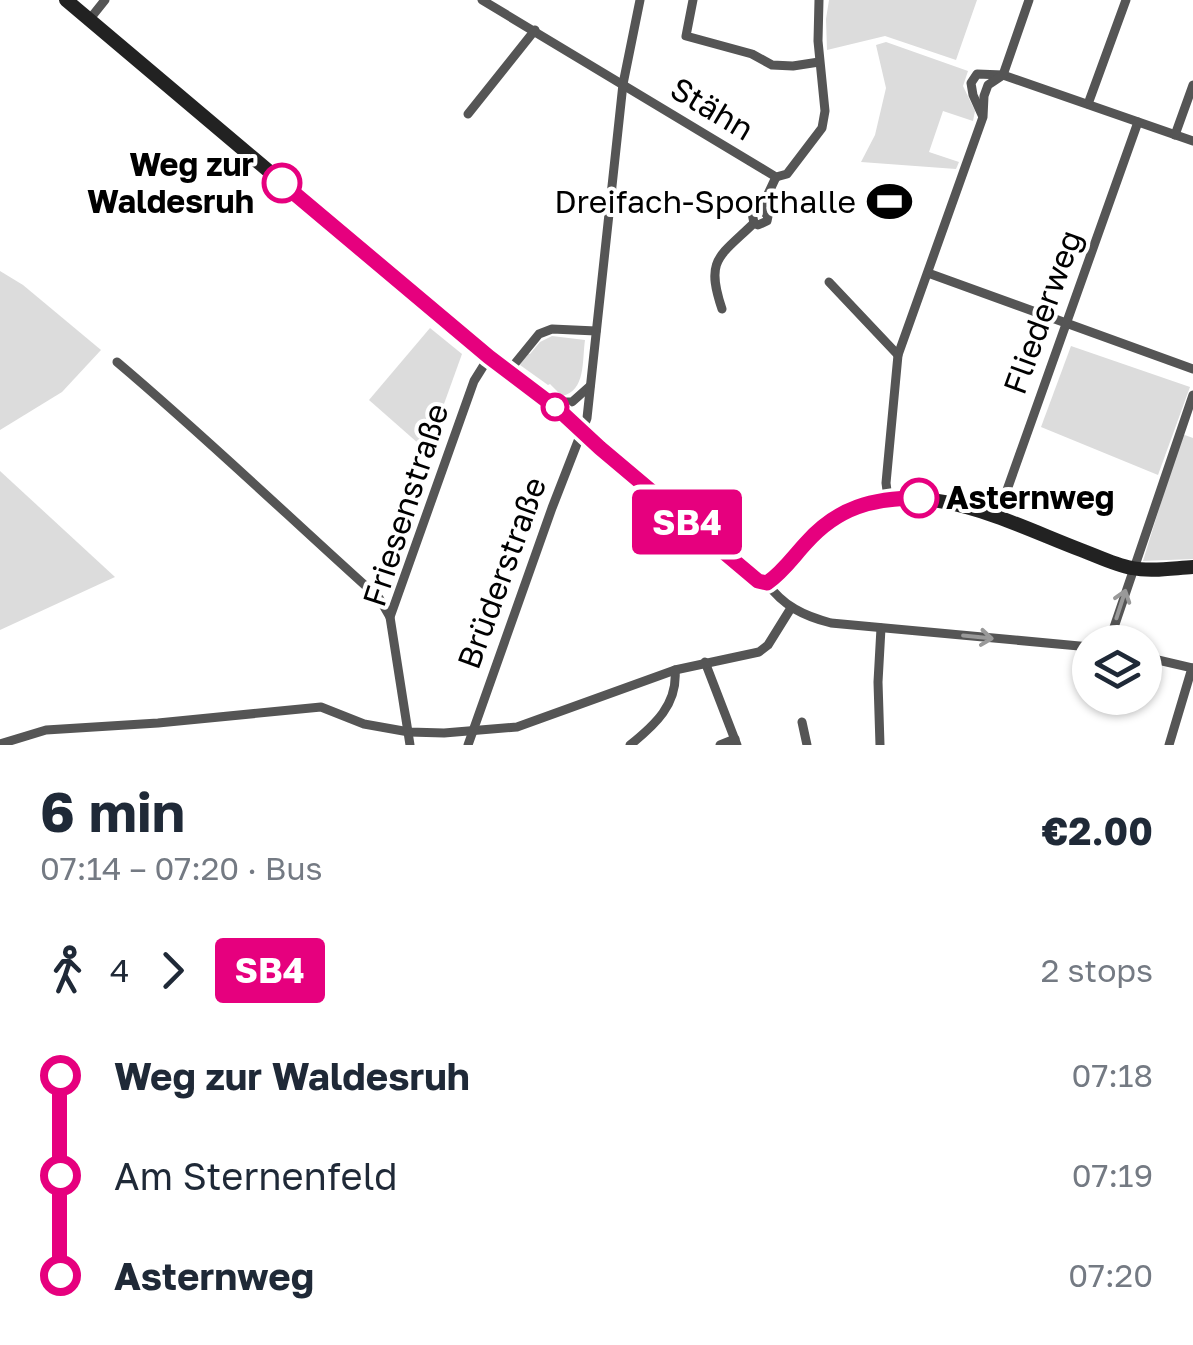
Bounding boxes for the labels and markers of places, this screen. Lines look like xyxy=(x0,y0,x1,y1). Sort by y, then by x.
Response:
place label: Weg zur Waldesruh xyxy=(87,145,254,220)
marker: Weg zur Waldesruh xyxy=(263,164,301,202)
sports icon: Dreifach-Sporthalle xyxy=(865,178,913,226)
place label: Dreifach-Sporthalle xyxy=(554,182,856,220)
unlabelled marker xyxy=(542,394,568,420)
place label: Asternweg xyxy=(946,478,1114,516)
marker: Asternweg xyxy=(900,479,938,517)

